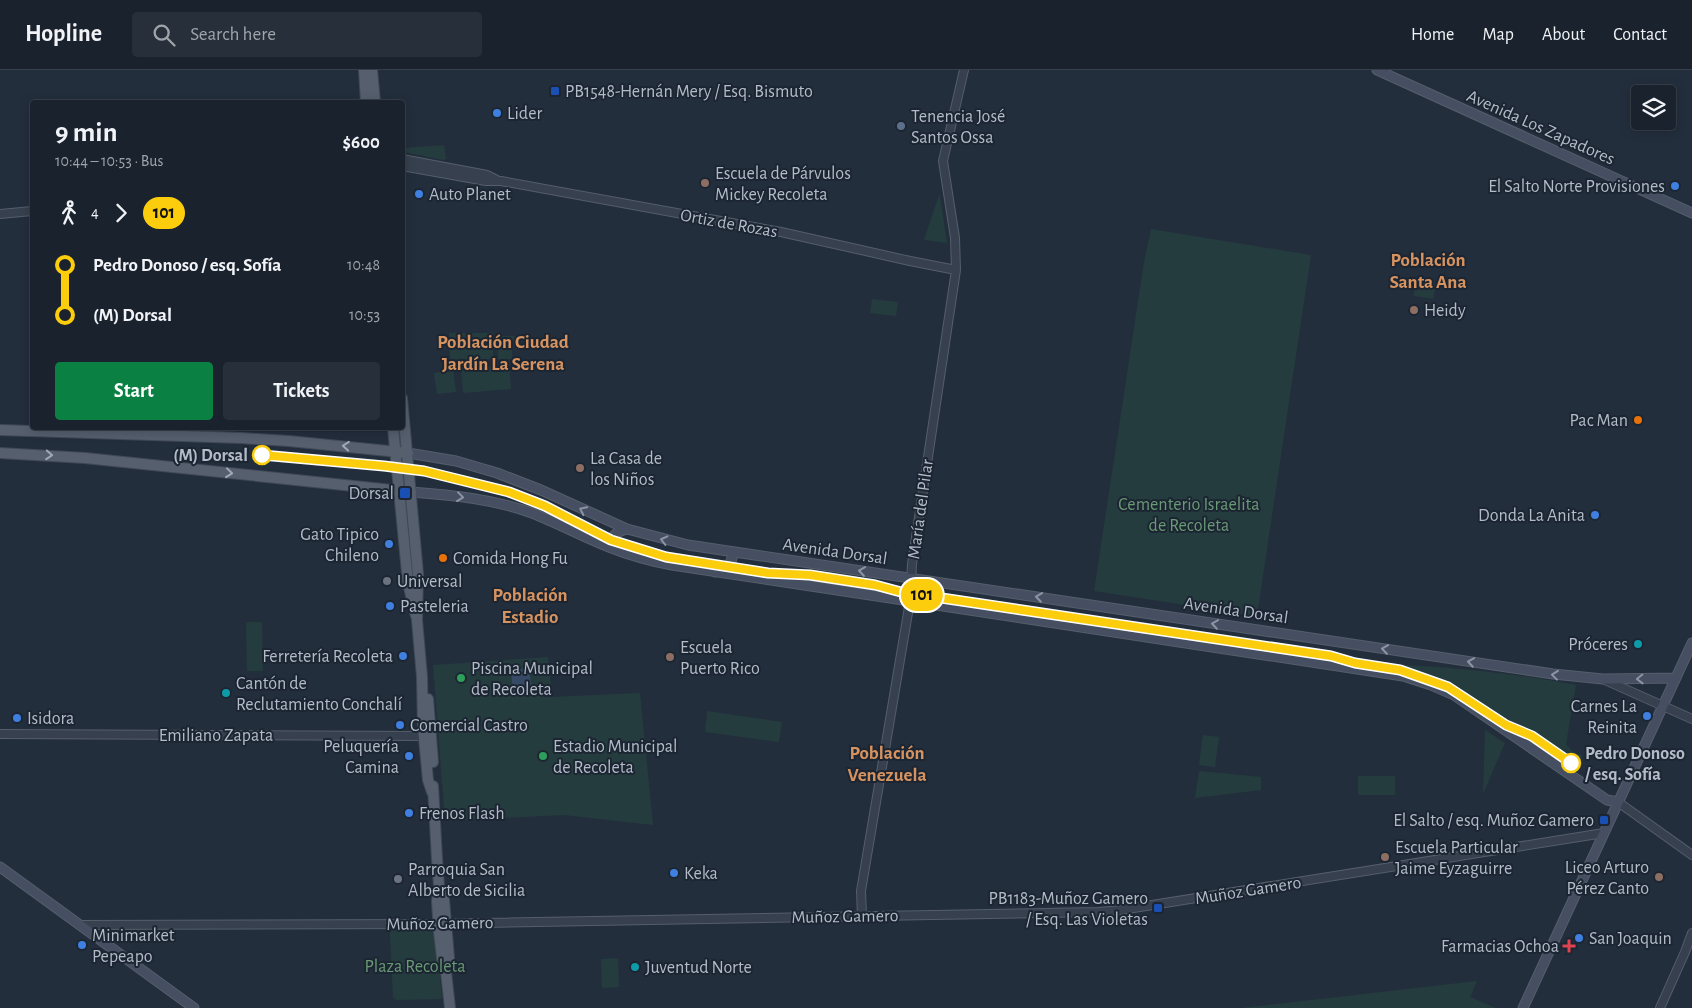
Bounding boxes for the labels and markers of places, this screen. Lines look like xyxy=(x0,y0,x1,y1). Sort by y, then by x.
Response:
place label: PB1548-Hernán Mery / Esq. Bismuto xyxy=(565,83,813,101)
marker: PB1548-Hernán Mery / Esq. Bismuto xyxy=(549,85,561,97)
place label: Lider xyxy=(507,105,542,123)
marker: Lider xyxy=(491,107,503,119)
place label: Tenencia José Santos Ossa xyxy=(911,108,1005,147)
marker: Tenencia José Santos Ossa xyxy=(895,120,907,132)
place label: Escuela de Párvulos Mickey Recoleta xyxy=(715,165,851,204)
marker: Escuela de Párvulos Mickey Recoleta xyxy=(699,177,711,189)
place label: El Salto Norte Provisiones xyxy=(1488,178,1665,196)
marker: El Salto Norte Provisiones xyxy=(1669,180,1681,192)
place label: Auto Planet xyxy=(429,186,511,204)
marker: Auto Planet xyxy=(413,188,425,200)
place label: Heidy xyxy=(1424,302,1466,320)
marker: Heidy xyxy=(1408,304,1420,316)
place label: Pac Man xyxy=(1569,412,1628,430)
marker: Pac Man xyxy=(1632,414,1644,426)
marker: (M) Dorsal xyxy=(252,445,272,465)
place label: (M) Dorsal xyxy=(173,447,248,465)
place label: La Casa de los Niños xyxy=(590,450,662,489)
marker: La Casa de los Niños xyxy=(574,462,586,474)
place label: Dorsal xyxy=(348,485,394,503)
marker: Dorsal xyxy=(398,486,412,500)
place label: Donda La Anita xyxy=(1478,507,1585,525)
marker: Donda La Anita xyxy=(1589,509,1601,521)
place label: Gato Tipico Chileno xyxy=(300,526,379,565)
marker: Gato Tipico Chileno xyxy=(383,538,395,550)
place label: Comida Hong Fu xyxy=(453,550,568,568)
marker: Comida Hong Fu xyxy=(437,552,449,564)
place label: Universal xyxy=(397,573,462,591)
marker: Universal xyxy=(381,575,393,587)
place label: Pasteleria xyxy=(400,598,469,616)
marker: Pasteleria xyxy=(384,600,396,612)
place label: Próceres xyxy=(1568,636,1628,654)
marker: Próceres xyxy=(1632,638,1644,650)
place label: Escuela Puerto Rico xyxy=(680,639,760,678)
place label: Ferretería Recoleta xyxy=(262,648,393,666)
marker: Ferretería Recoleta xyxy=(397,650,409,662)
marker: Escuela Puerto Rico xyxy=(664,651,676,663)
place label: Piscina Municipal de Recoleta xyxy=(471,660,593,699)
marker: Piscina Municipal de Recoleta xyxy=(455,672,467,684)
place label: Cantón de Reclutamiento Conchalí xyxy=(236,675,403,714)
marker: Cantón de Reclutamiento Conchalí xyxy=(220,687,232,699)
place label: Carnes La Reinita xyxy=(1571,698,1637,737)
place label: Isidora xyxy=(27,710,74,728)
marker: Carnes La Reinita xyxy=(1641,710,1653,722)
marker: Isidora xyxy=(11,712,23,724)
place label: Comercial Castro xyxy=(410,717,528,735)
marker: Comercial Castro xyxy=(394,719,406,731)
place label: Peluquería Camina xyxy=(323,738,399,777)
place label: Estadio Municipal de Recoleta xyxy=(553,738,678,777)
place label: Pedro Donoso / esq. Sofía xyxy=(1584,745,1685,784)
marker: Peluquería Camina xyxy=(403,750,415,762)
marker: Estadio Municipal de Recoleta xyxy=(537,750,549,762)
marker: Pedro Donoso / esq. Sofía xyxy=(1561,753,1581,773)
place label: Frenos Flash xyxy=(419,805,505,823)
marker: Frenos Flash xyxy=(403,807,415,819)
place label: El Salto / esq. Muñoz Gamero xyxy=(1393,812,1594,830)
marker: El Salto / esq. Muñoz Gamero xyxy=(1598,814,1610,826)
place label: Escuela Particular Jaime Eyzaguirre xyxy=(1395,839,1518,878)
marker: Escuela Particular Jaime Eyzaguirre xyxy=(1379,851,1391,863)
place label: Liceo Arturo Pérez Canto xyxy=(1565,859,1649,898)
place label: Parroquia San Alberto de Sicilia xyxy=(408,861,525,900)
place label: Keka xyxy=(684,865,718,883)
marker: Keka xyxy=(668,867,680,879)
marker: Liceo Arturo Pérez Canto xyxy=(1653,871,1665,883)
marker: Parroquia San Alberto de Sicilia xyxy=(392,873,404,885)
place label: PB1183-Muñoz Gamero / Esq. Las Violetas xyxy=(988,890,1148,929)
marker: PB1183-Muñoz Gamero / Esq. Las Violetas xyxy=(1152,902,1164,914)
place label: Minimarket Pepeapo xyxy=(92,927,175,966)
place label: San Joaquin xyxy=(1589,930,1672,948)
marker: San Joaquin xyxy=(1573,932,1585,944)
place label: Farmacias Ochoa xyxy=(1441,938,1559,956)
marker: Minimarket Pepeapo xyxy=(76,939,88,951)
marker: Farmacias Ochoa xyxy=(1563,940,1575,952)
place label: Juventud Norte xyxy=(645,959,752,977)
marker: Juventud Norte xyxy=(629,961,641,973)

